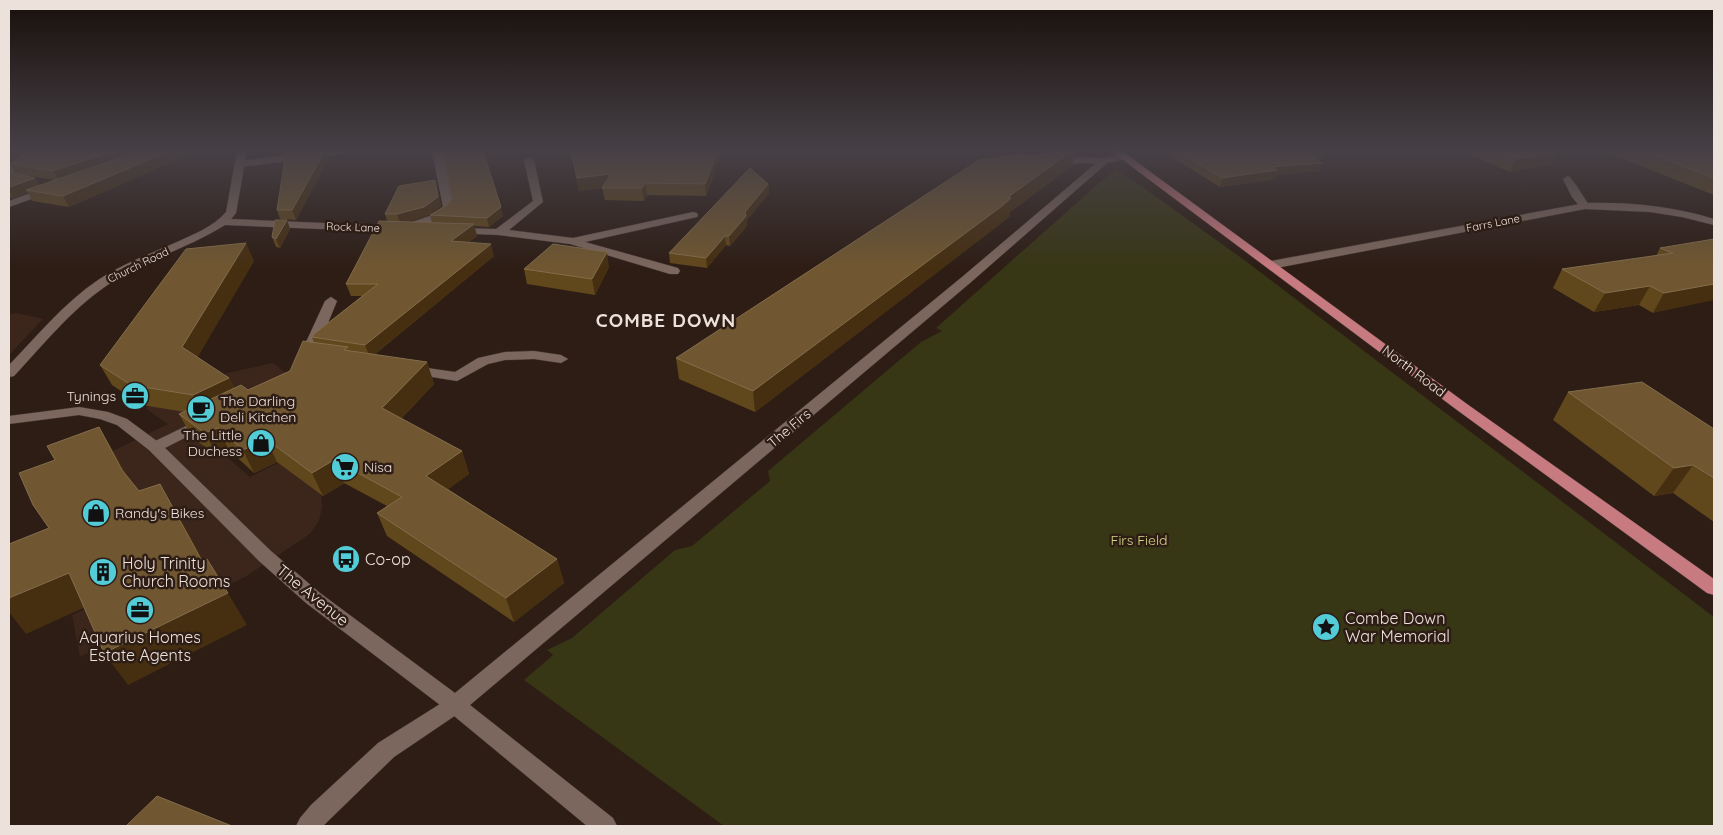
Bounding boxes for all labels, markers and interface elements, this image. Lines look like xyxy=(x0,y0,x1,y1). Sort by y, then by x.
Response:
street label: Farrs Lane xyxy=(1465,211,1521,235)
street label: Rock Lane xyxy=(326,219,380,235)
street label: Church Road xyxy=(105,244,171,286)
district label: COMBE DOWN xyxy=(596,308,736,332)
street label: North Road xyxy=(1379,341,1449,401)
office icon: Tynings xyxy=(120,381,150,411)
place label: Tynings xyxy=(67,387,116,405)
place label: The Darling Deli Kitchen xyxy=(220,392,296,426)
cafe icon: The Darling Deli Kitchen xyxy=(186,394,216,424)
street label: The Firs xyxy=(764,405,814,451)
place label: The Little Duchess xyxy=(183,426,242,460)
shop icon: The Little Duchess xyxy=(246,428,276,458)
supermarket icon: Nisa xyxy=(330,452,360,482)
place label: Nisa xyxy=(364,458,392,476)
shop icon: Randy's Bikes xyxy=(81,498,111,528)
place label: Randy's Bikes xyxy=(115,504,204,522)
park label: Firs Field xyxy=(1110,531,1168,549)
bus stop icon: Co-op xyxy=(331,544,361,574)
place label: Co-op xyxy=(365,549,411,569)
place label: Holy Trinity Church Rooms xyxy=(122,553,230,591)
building icon: Holy Trinity Church Rooms xyxy=(88,557,118,587)
street label: The Avenue xyxy=(273,560,353,630)
office icon: Aquarius Homes Estate Agents xyxy=(125,595,155,625)
place label: Combe Down War Memorial xyxy=(1345,608,1450,646)
place icon: Combe Down War Memorial xyxy=(1311,612,1341,642)
place label: Aquarius Homes Estate Agents xyxy=(79,627,201,665)

